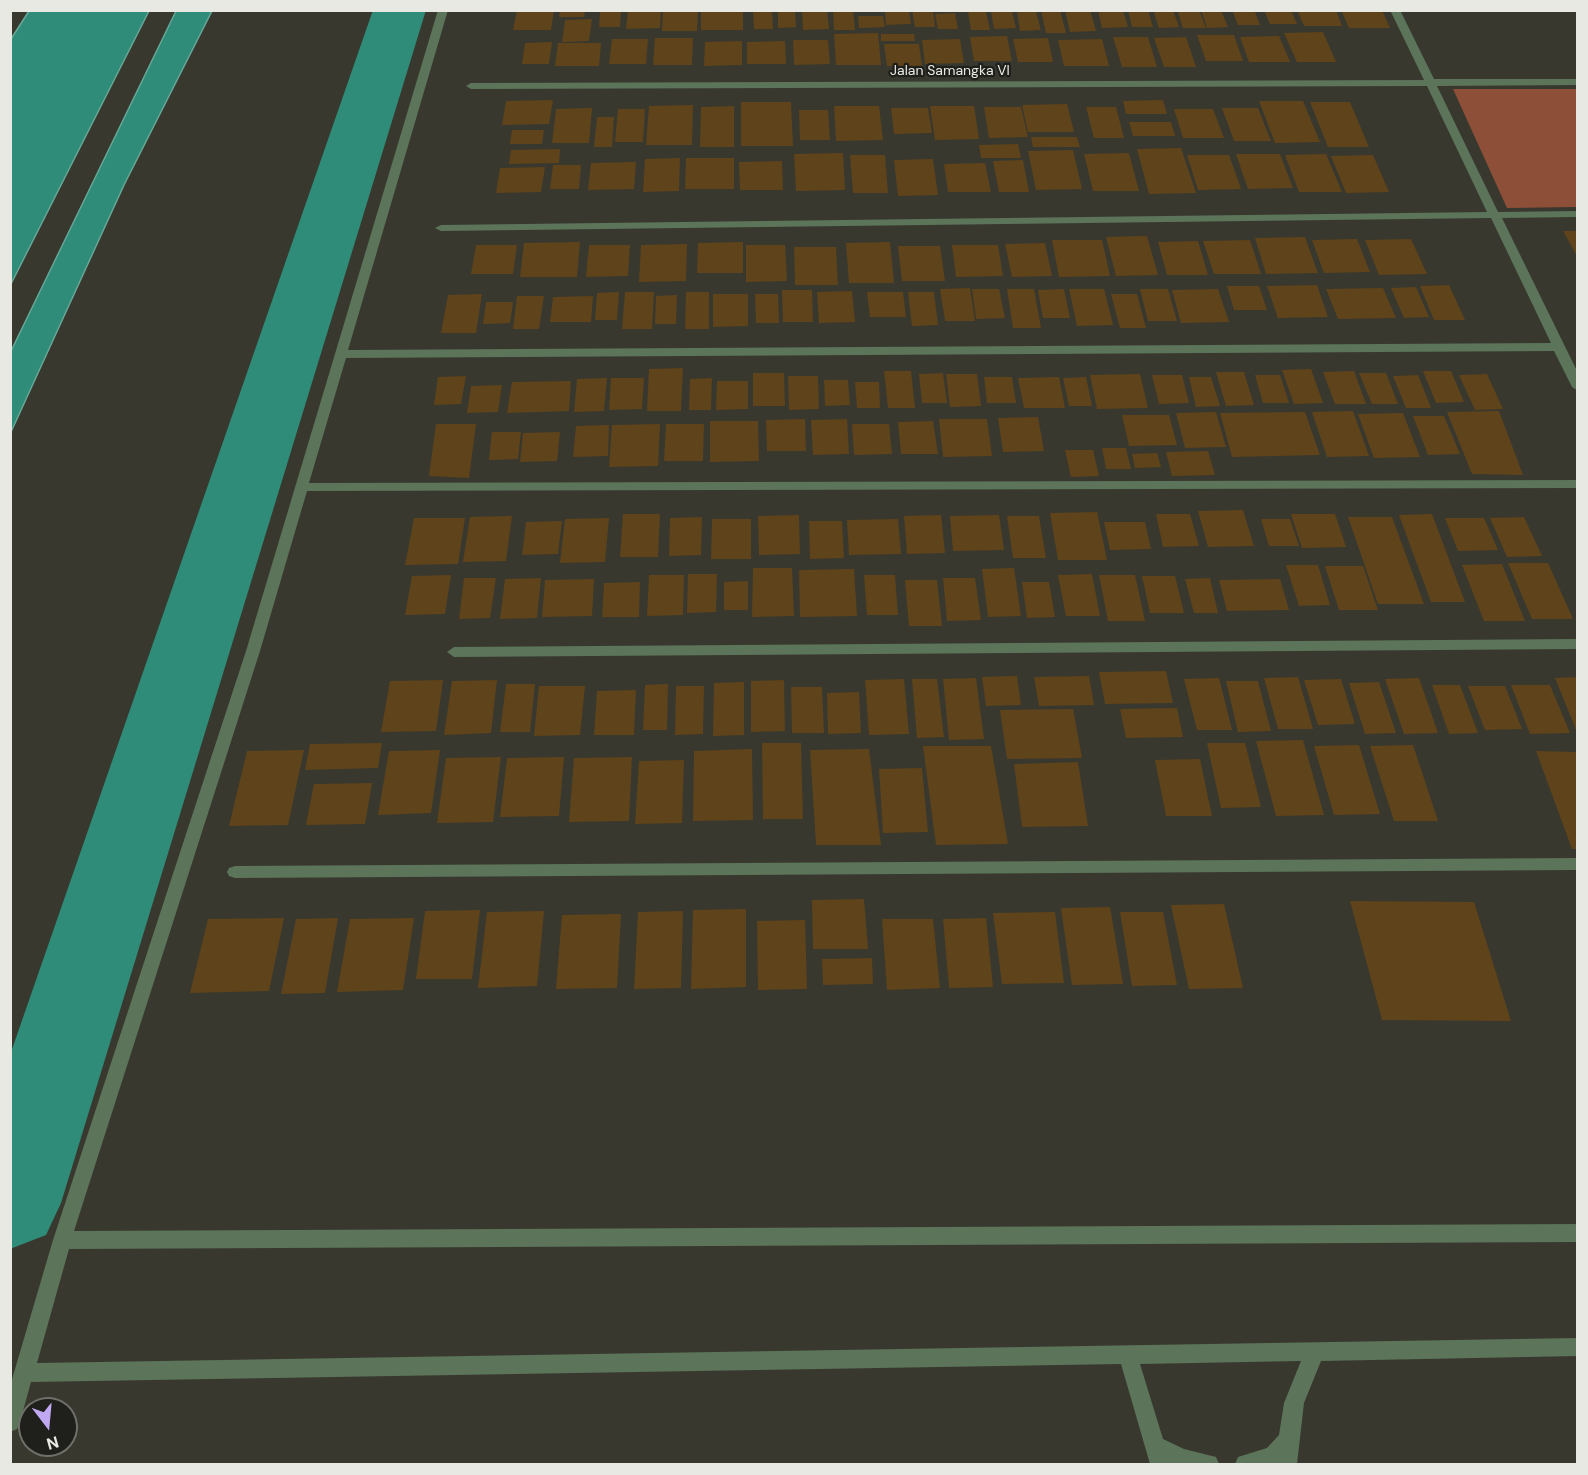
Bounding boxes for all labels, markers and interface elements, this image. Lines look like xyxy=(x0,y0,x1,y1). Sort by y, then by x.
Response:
street label: Jalan Samangka VI xyxy=(890,63,1010,79)
north arrow xyxy=(18,1397,78,1457)
text: N xyxy=(44,1431,61,1455)

